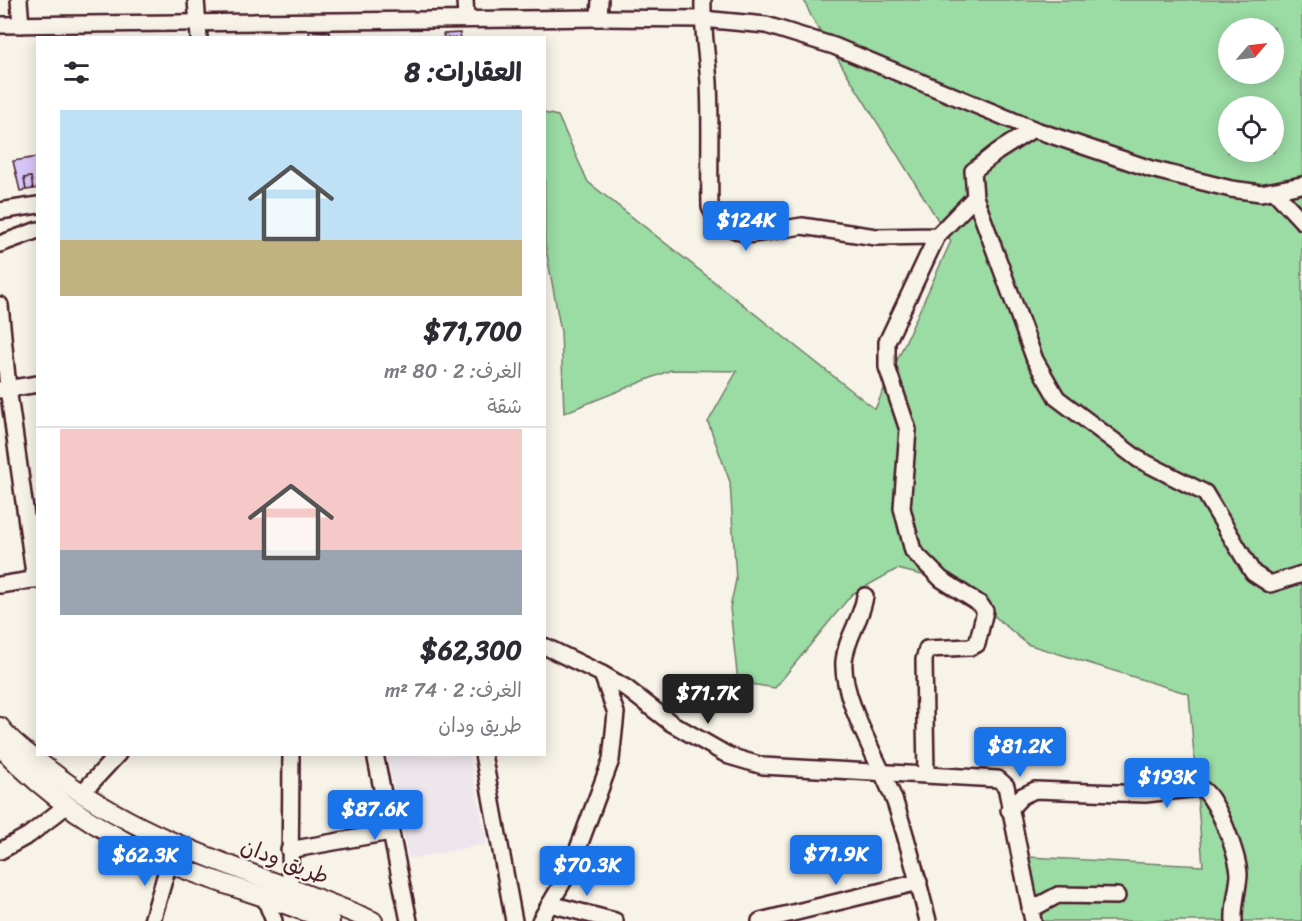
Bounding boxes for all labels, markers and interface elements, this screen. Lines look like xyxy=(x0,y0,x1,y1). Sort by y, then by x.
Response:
north arrow xyxy=(1218,18,1284,84)
map controls xyxy=(1218,18,1284,162)
text: العقارات: 8 xyxy=(405,49,522,95)
icon: filters xyxy=(60,56,93,89)
button: locate xyxy=(1218,96,1284,162)
icon: home xyxy=(237,149,345,257)
pin: $124K xyxy=(704,201,788,252)
text: $124K xyxy=(717,203,775,238)
text: $71,700 xyxy=(424,308,522,354)
text: الغرف: 2 · 80 m² xyxy=(384,354,522,389)
text: شقة xyxy=(487,389,522,424)
icon: home xyxy=(237,468,345,576)
text: $62,300 xyxy=(421,627,522,673)
text: الغرف: 2 · 74 m² xyxy=(385,673,522,708)
pin: $71.7K xyxy=(659,674,757,725)
text: $71.7K xyxy=(676,676,740,711)
text: طريق ودان xyxy=(438,708,522,743)
pin: $81.2K xyxy=(971,727,1069,778)
text: $81.2K xyxy=(988,729,1052,764)
pin: $193K xyxy=(1125,758,1209,809)
text: $193K xyxy=(1138,760,1196,795)
pin: $87.6K xyxy=(326,790,424,841)
text: $87.6K xyxy=(342,792,408,827)
street label: طريق ودان xyxy=(235,826,335,896)
pin: $71.9K xyxy=(787,835,885,886)
pin: $62.3K xyxy=(96,836,194,887)
text: $71.9K xyxy=(804,837,868,872)
text: $62.3K xyxy=(112,838,178,873)
pin: $70.3K xyxy=(538,846,636,897)
text: $70.3K xyxy=(554,848,620,883)

